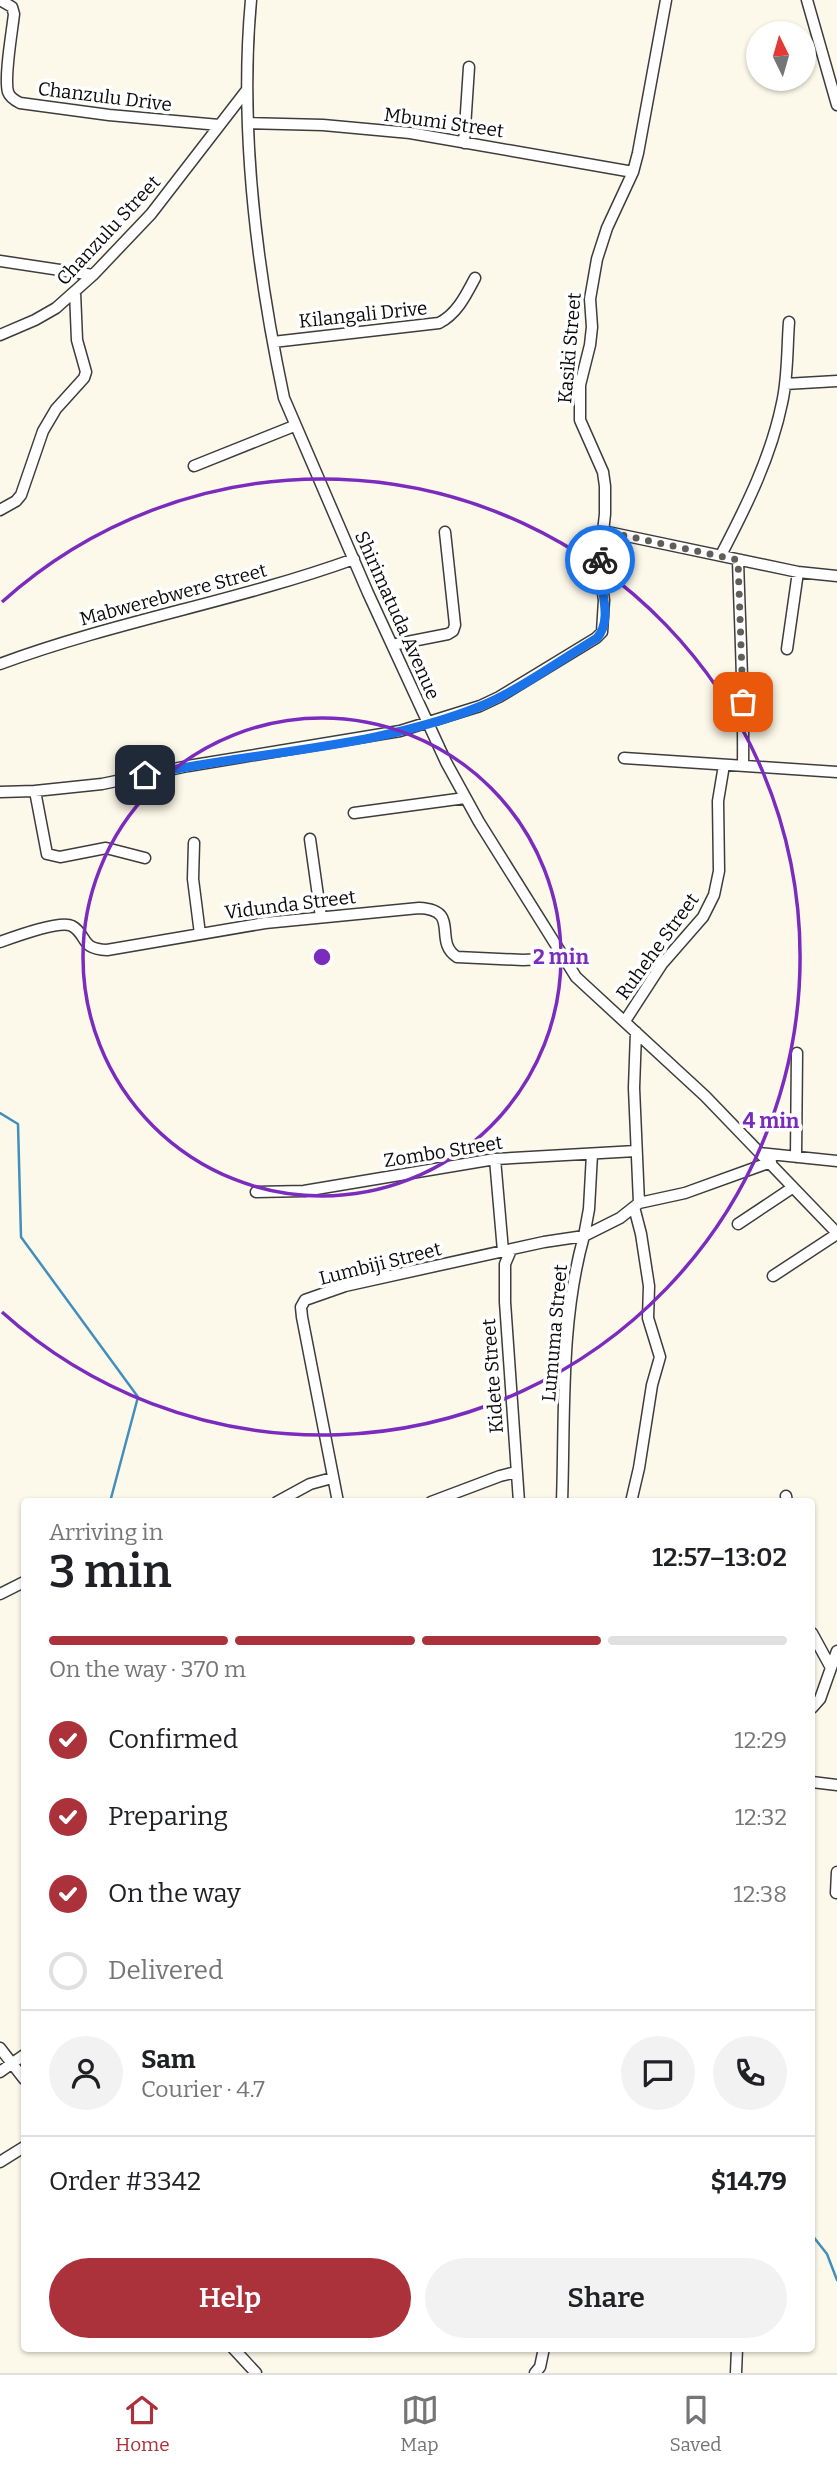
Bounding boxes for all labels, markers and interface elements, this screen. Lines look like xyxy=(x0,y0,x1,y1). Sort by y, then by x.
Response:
north arrow xyxy=(746,21,816,91)
map controls xyxy=(746,21,816,91)
street label: Chanzulu Drive xyxy=(37,77,173,116)
street label: Mbumi Street xyxy=(382,103,506,142)
street label: Chanzulu Street xyxy=(52,171,165,290)
street label: Kasiki Street xyxy=(553,291,586,405)
street label: Kilangali Drive xyxy=(298,296,428,333)
courier xyxy=(565,525,635,595)
street label: Shirimatuda Avenue xyxy=(350,527,445,703)
icon: bike xyxy=(581,541,619,579)
street label: Mabwerebwere Street xyxy=(77,558,269,631)
pin xyxy=(713,672,773,732)
icon: bag xyxy=(724,683,762,721)
pin xyxy=(115,745,175,805)
icon: home xyxy=(126,756,164,794)
street label: Vidunda Street xyxy=(223,885,357,924)
street label: Ruhehe Street xyxy=(611,889,704,1004)
text: 2 min xyxy=(533,944,589,970)
centre of rings xyxy=(310,945,334,969)
text: 4 min xyxy=(743,1108,800,1134)
street label: Zombo Street xyxy=(382,1131,504,1172)
street label: Lumbiji Street xyxy=(317,1237,444,1290)
street label: Lumuma Street xyxy=(537,1263,572,1403)
street label: Kidete Street xyxy=(477,1318,508,1434)
text: Arriving in xyxy=(49,1518,163,1546)
text: 12:57–13:02 xyxy=(652,1542,787,1573)
text: 3 min xyxy=(49,1544,172,1599)
text: On the way · 370 m xyxy=(49,1655,246,1683)
icon: check xyxy=(49,1721,87,1759)
text: Confirmed xyxy=(108,1724,238,1755)
text: 12:29 xyxy=(734,1726,787,1754)
icon: check xyxy=(49,1798,87,1836)
text: Preparing xyxy=(108,1801,228,1832)
text: 12:32 xyxy=(735,1803,787,1831)
icon: check xyxy=(49,1875,87,1913)
text: On the way xyxy=(108,1878,241,1909)
text: 12:38 xyxy=(733,1880,787,1908)
text: Delivered xyxy=(108,1955,223,1986)
button: person xyxy=(49,2036,123,2110)
button: chat xyxy=(621,2036,695,2110)
button: phone xyxy=(713,2036,787,2110)
text: Sam xyxy=(141,2044,196,2075)
text: Courier · 4.7 xyxy=(141,2075,265,2103)
text: Order #3342 xyxy=(49,2166,201,2197)
text: $14.79 xyxy=(711,2166,787,2197)
button: Help xyxy=(49,2258,411,2338)
button: Share xyxy=(425,2258,787,2338)
tab: Home xyxy=(115,2391,170,2456)
tab: Map xyxy=(400,2391,439,2456)
tab: Saved xyxy=(669,2391,722,2456)

